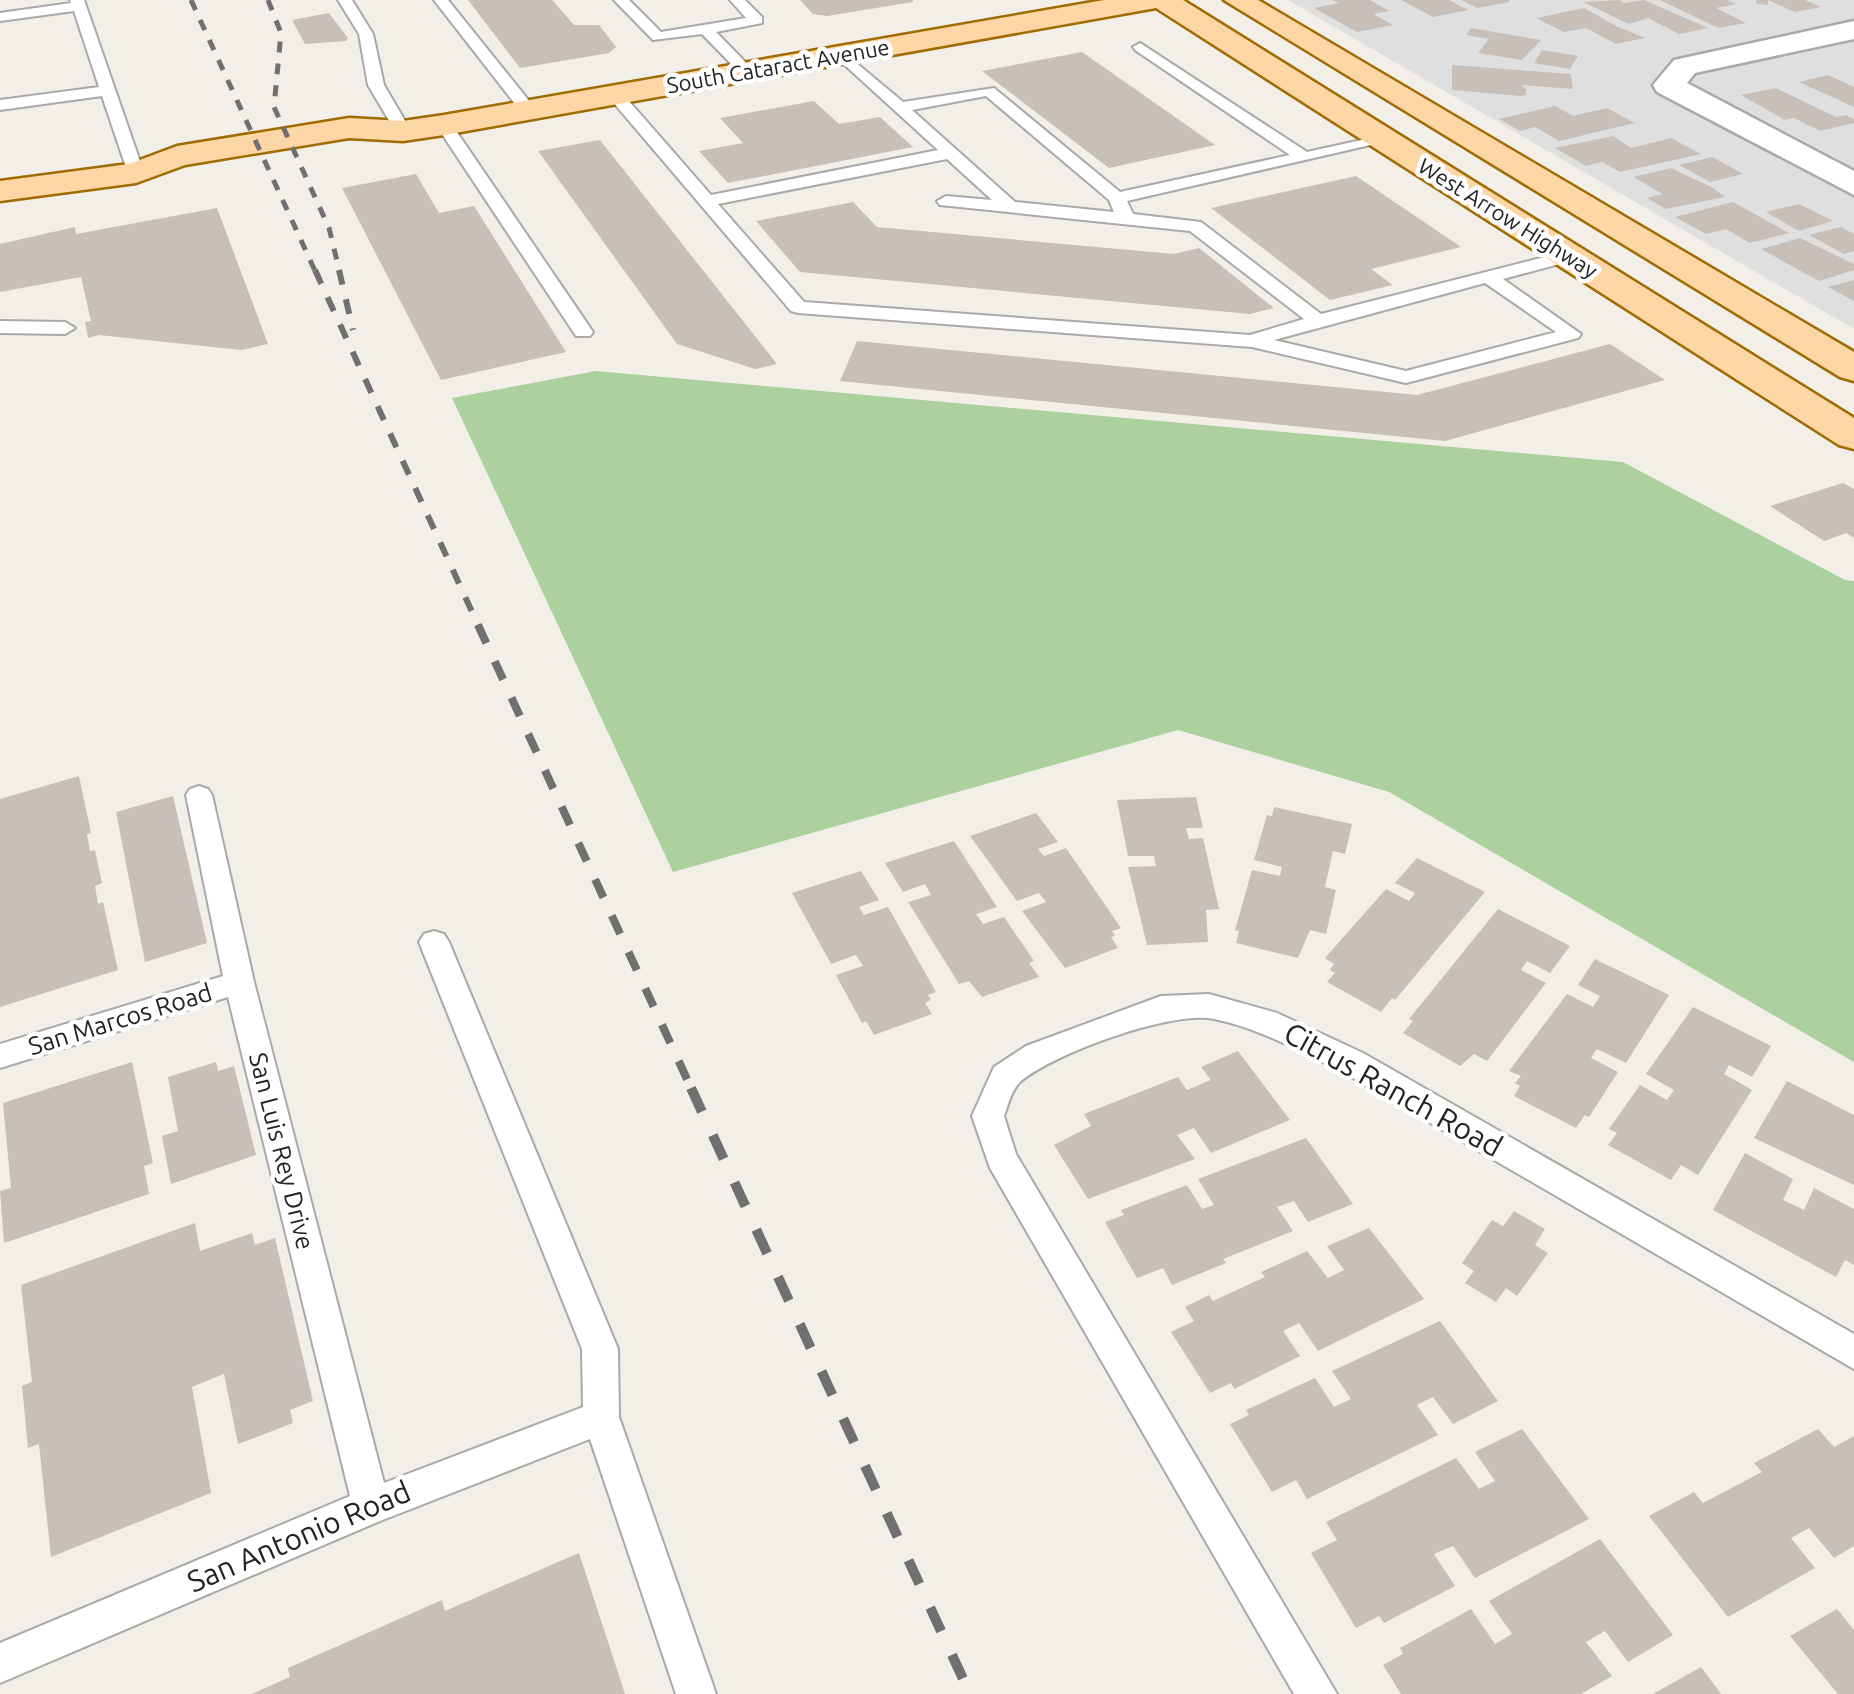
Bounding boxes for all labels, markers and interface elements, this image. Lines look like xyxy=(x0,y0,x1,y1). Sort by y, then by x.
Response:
street label: South Cataract Avenue xyxy=(665,34,891,97)
street label: West Arrow Highway xyxy=(1414,152,1603,283)
street label: San Marcos Road xyxy=(25,978,215,1060)
street label: Citrus Ranch Road xyxy=(1278,1015,1508,1163)
street label: San Luis Rey Drive xyxy=(244,1050,320,1252)
street label: San Antonio Road xyxy=(182,1474,415,1598)

